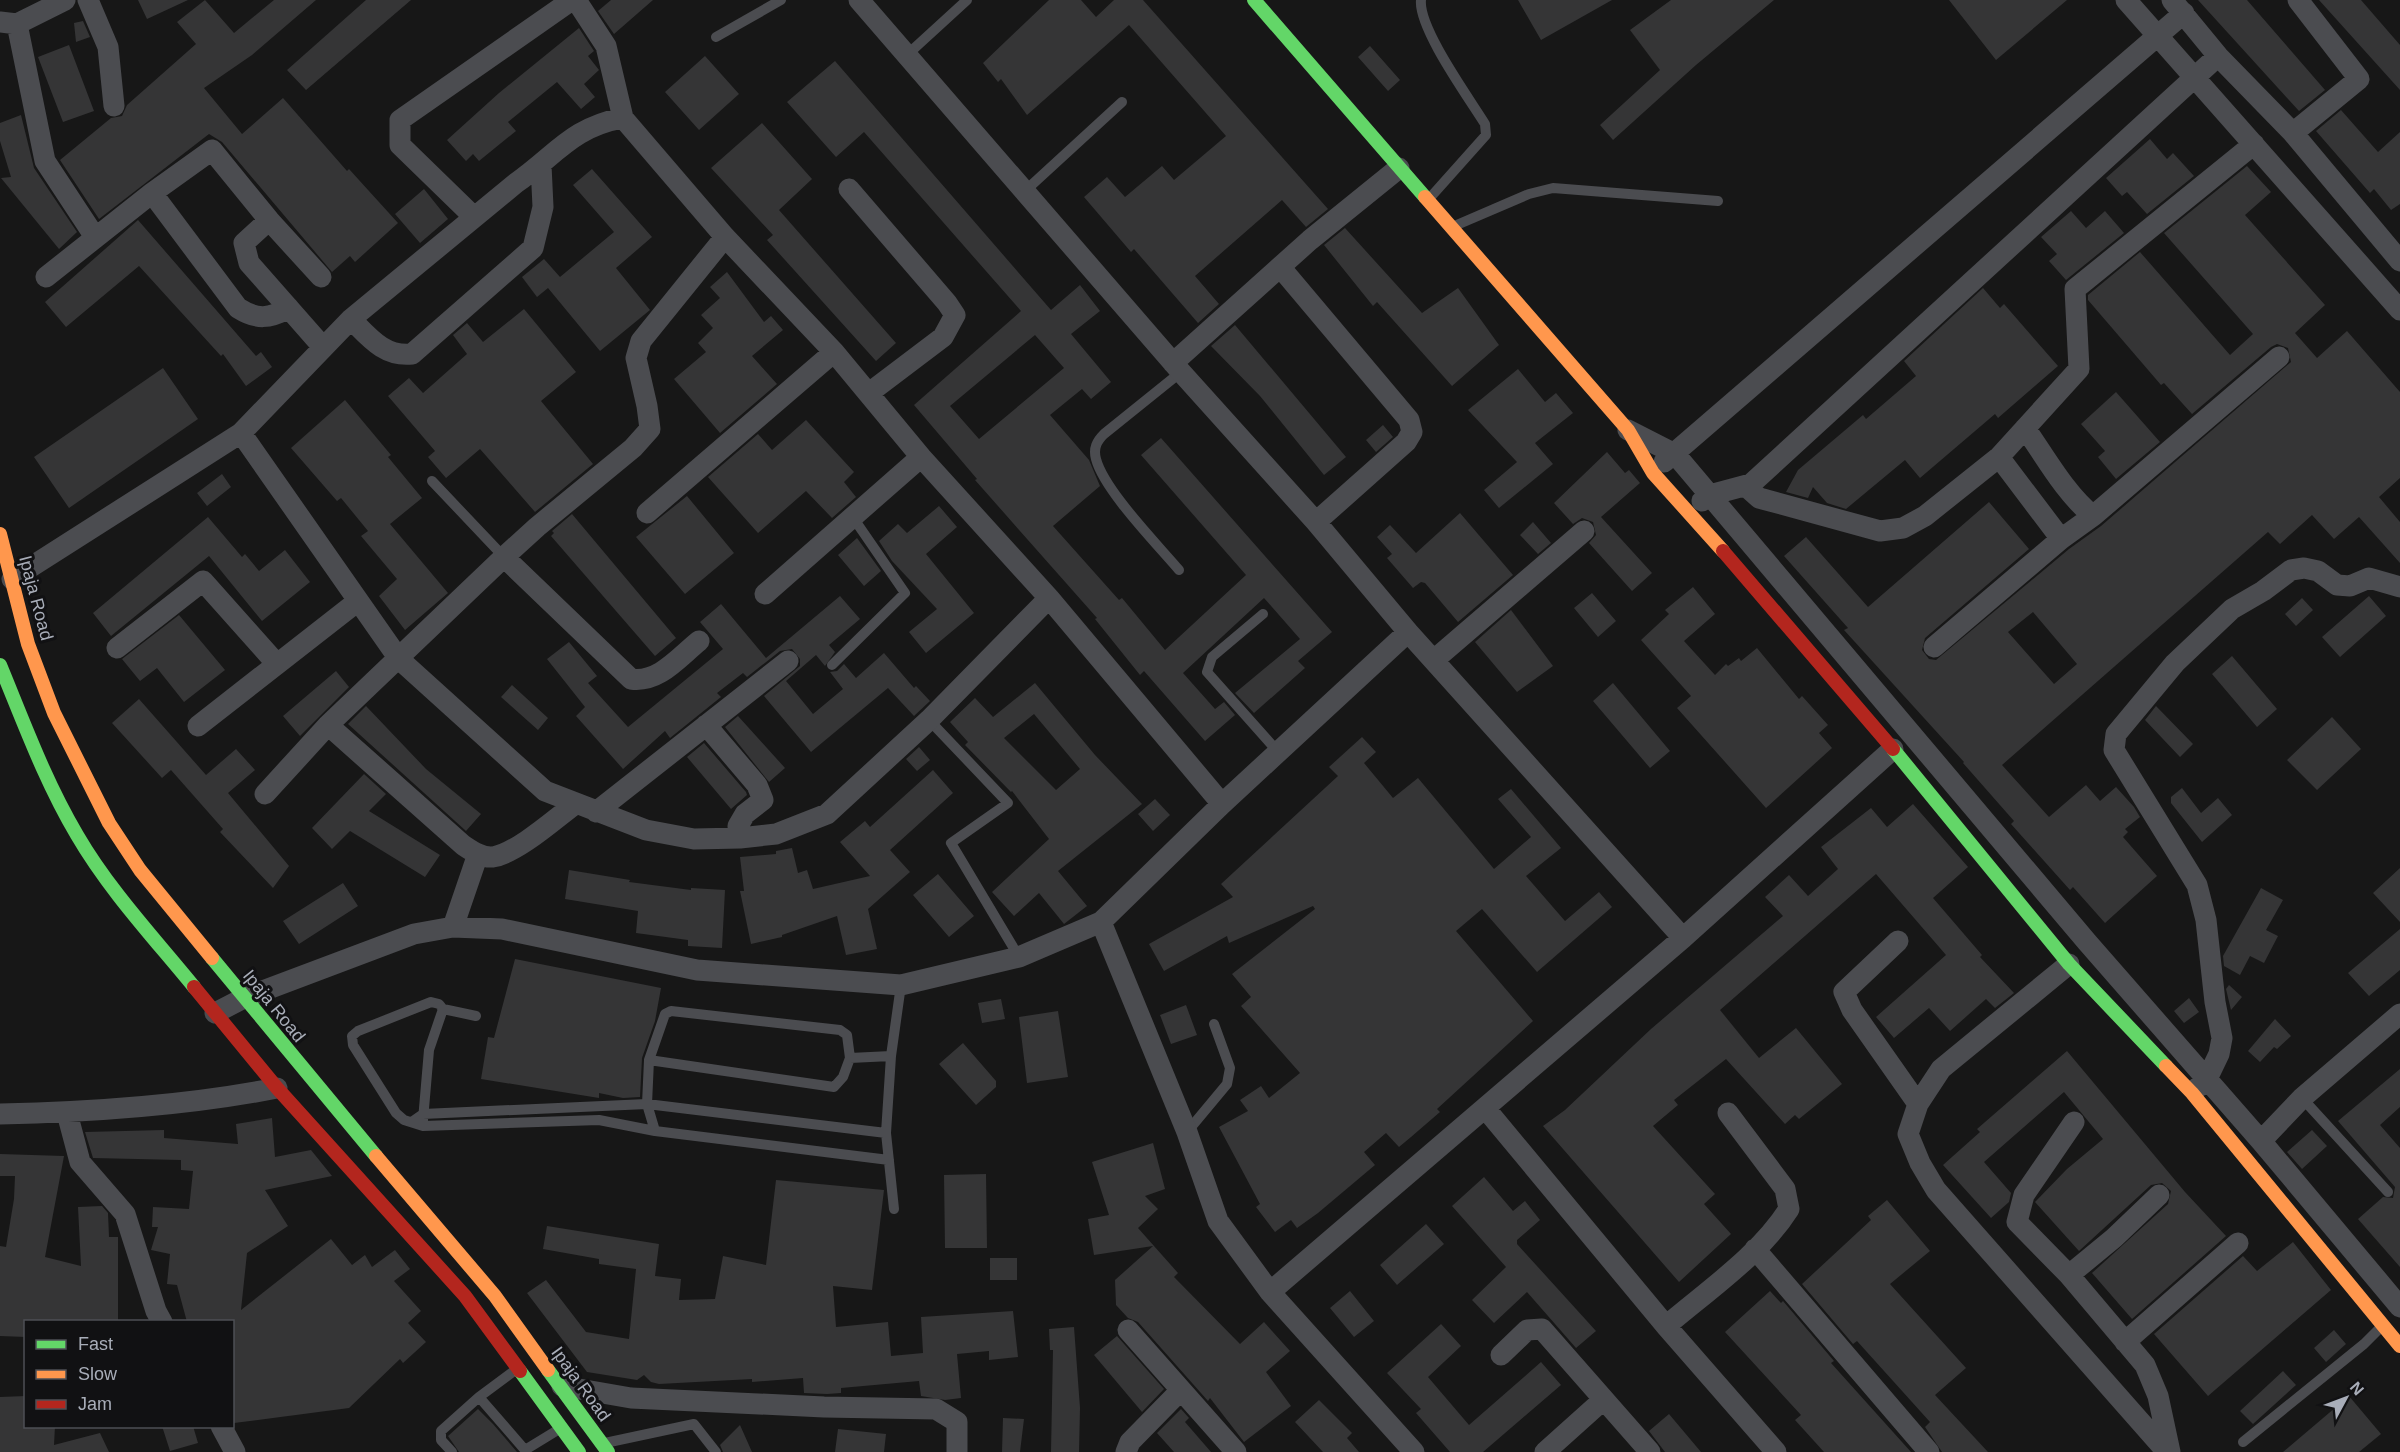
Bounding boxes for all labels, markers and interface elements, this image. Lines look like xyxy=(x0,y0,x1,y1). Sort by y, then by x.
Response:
street label: Ipaja Road xyxy=(15,553,57,643)
street label: Ipaja Road xyxy=(239,966,309,1046)
legend xyxy=(24,1320,234,1428)
text: Fast xyxy=(78,1334,113,1354)
street label: Ipaja Road xyxy=(547,1343,615,1425)
text: Slow xyxy=(78,1364,118,1384)
north arrow xyxy=(2316,1368,2376,1428)
text: N xyxy=(2347,1379,2367,1398)
text: Jam xyxy=(78,1394,112,1414)

